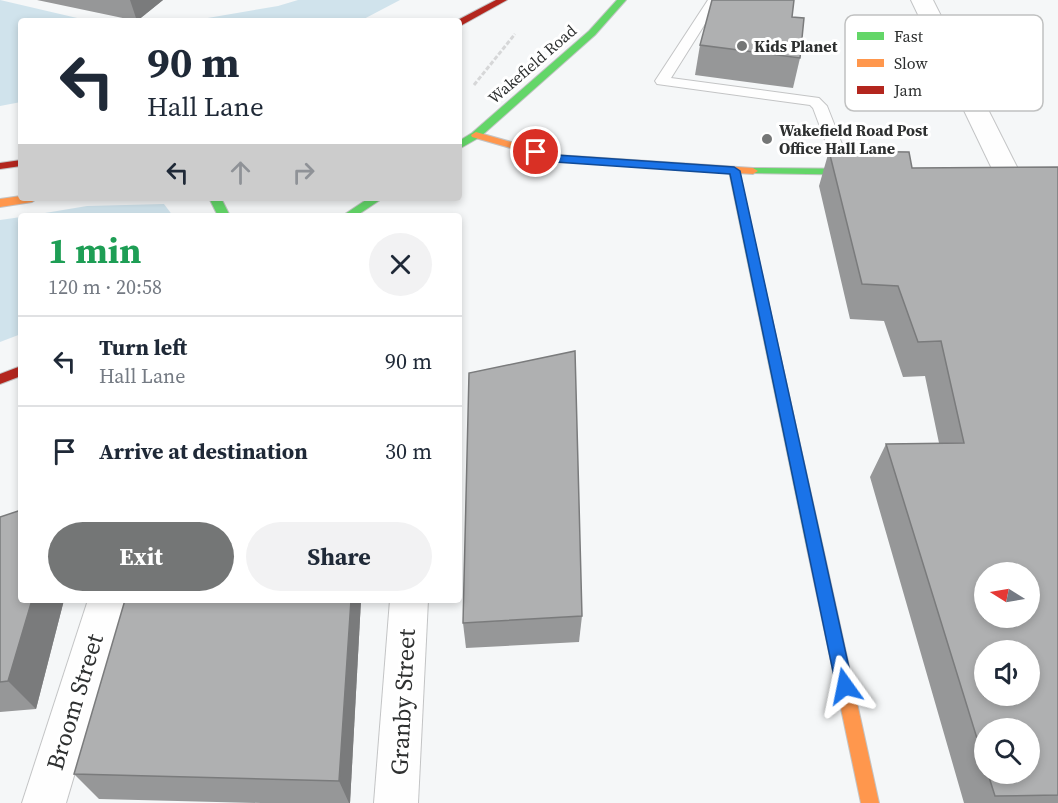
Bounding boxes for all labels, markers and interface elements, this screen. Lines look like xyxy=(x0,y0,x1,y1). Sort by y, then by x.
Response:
legend xyxy=(845,15,1043,111)
street label: Wakefield Road xyxy=(483,19,581,109)
text: Fast xyxy=(894,25,924,47)
text: 90 m xyxy=(147,33,240,91)
place label: Kids Planet xyxy=(754,35,838,57)
marker: Kids Planet xyxy=(735,39,749,53)
icon: left xyxy=(48,42,126,120)
text: Slow xyxy=(894,52,929,74)
text: Jam xyxy=(893,79,922,101)
text: Hall Lane xyxy=(147,88,264,125)
place label: Wakefield Road Post Office Hall Lane xyxy=(779,119,928,159)
pin xyxy=(510,126,561,177)
marker: Wakefield Road Post Office Hall Lane xyxy=(760,132,774,146)
icon: arrive xyxy=(519,135,552,168)
icon: left xyxy=(161,156,194,189)
icon: ahead xyxy=(224,156,257,189)
icon: right xyxy=(287,156,320,189)
text: 1 min xyxy=(48,226,141,275)
button: close xyxy=(369,233,432,296)
text: 120 m · 20:58 xyxy=(48,273,162,301)
text: Turn left xyxy=(99,332,187,362)
icon: left xyxy=(48,345,81,378)
text: 90 m xyxy=(385,346,432,376)
text: Hall Lane xyxy=(99,362,185,390)
icon: arrive xyxy=(48,435,81,468)
text: Arrive at destination xyxy=(99,436,308,466)
text: 30 m xyxy=(385,436,432,466)
button: Exit xyxy=(48,522,234,591)
button: Share xyxy=(246,522,432,591)
north arrow xyxy=(974,562,1040,628)
map controls xyxy=(974,562,1040,784)
street label: Granby Street xyxy=(382,628,423,776)
street label: Broom Street xyxy=(38,630,111,774)
button: sound xyxy=(974,640,1040,706)
position arrow xyxy=(813,654,877,718)
button: search xyxy=(974,718,1040,784)

